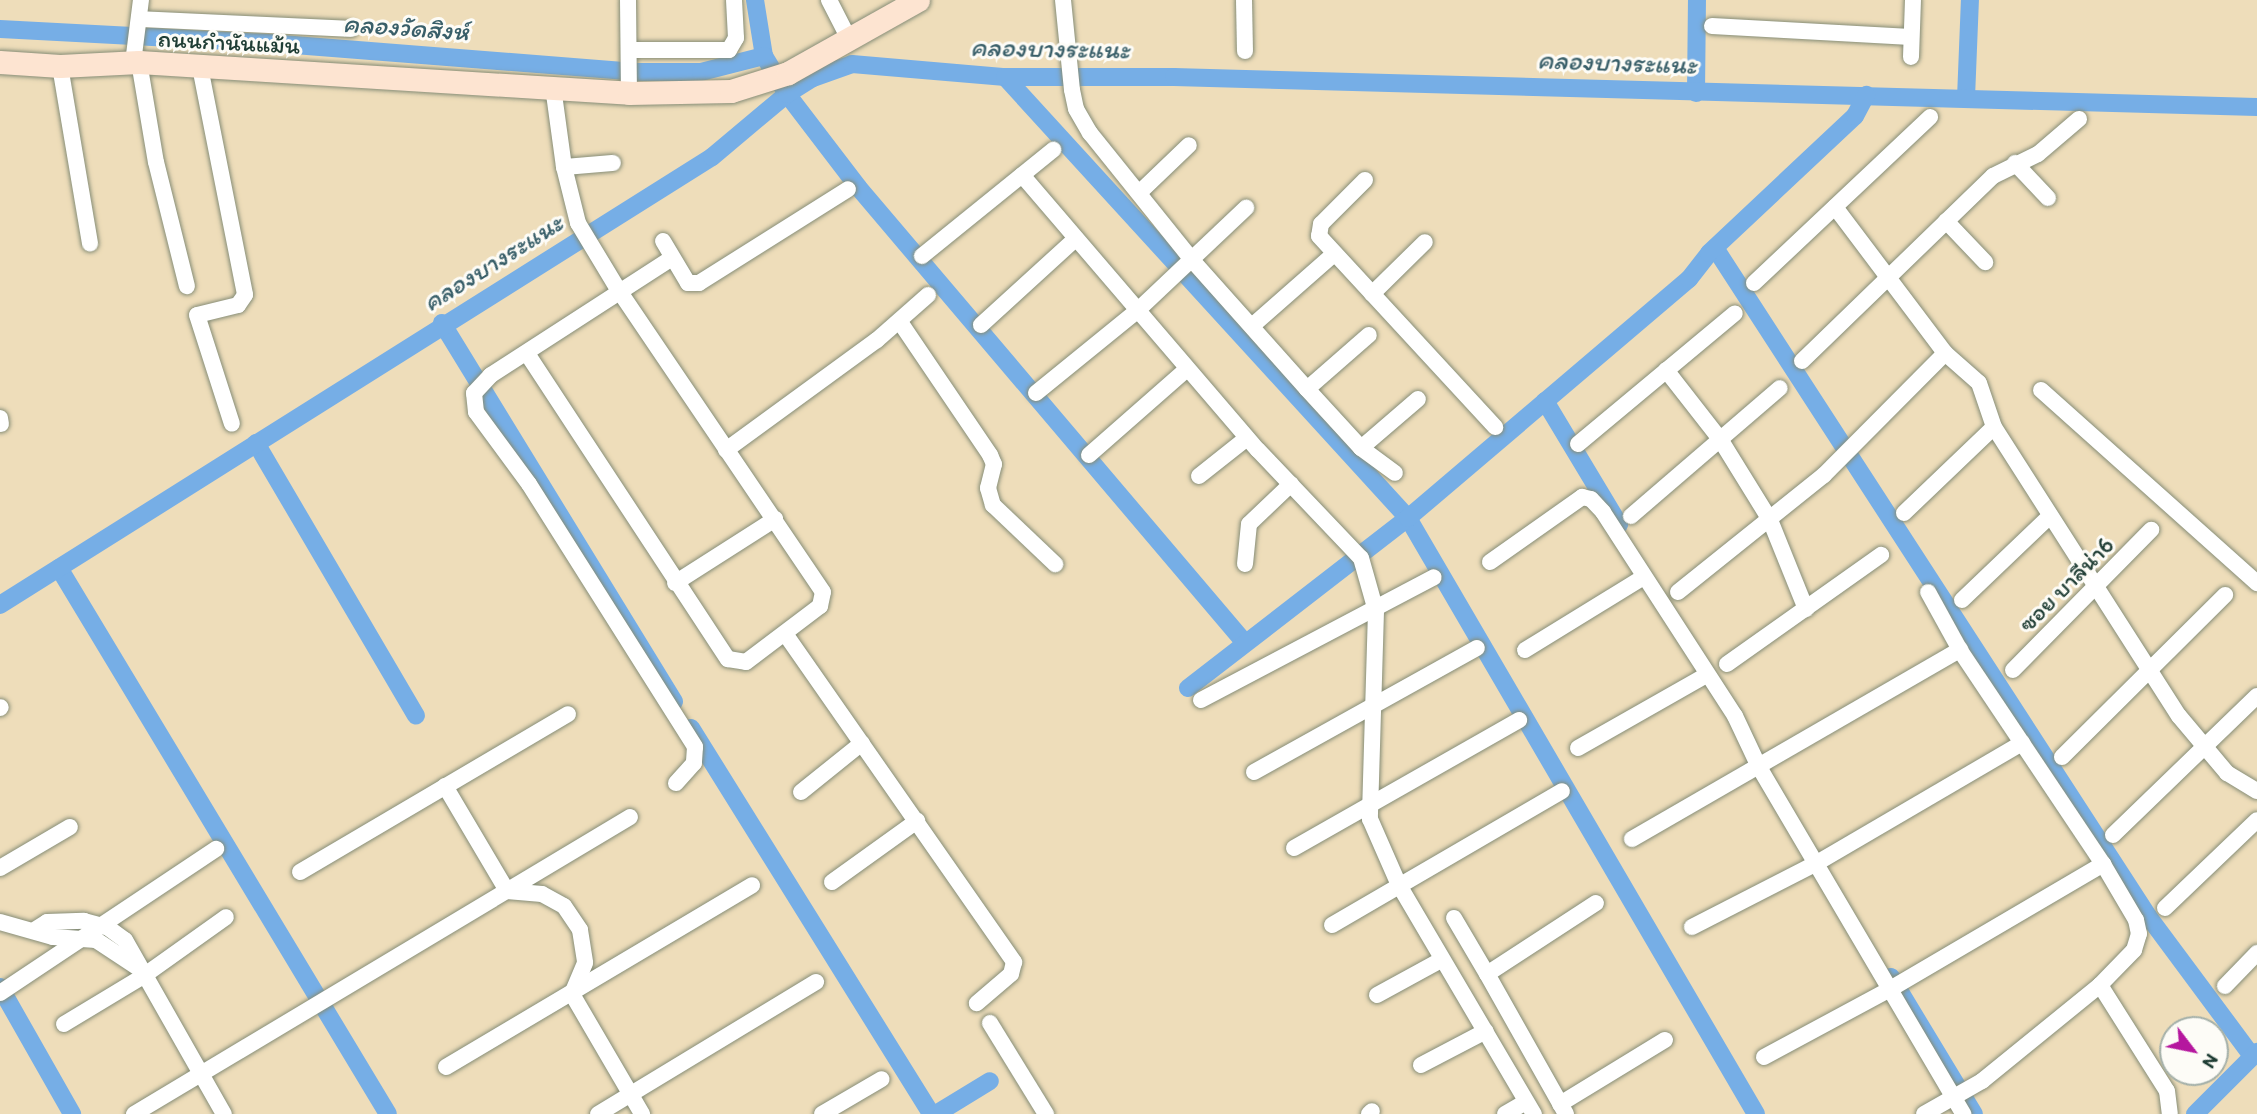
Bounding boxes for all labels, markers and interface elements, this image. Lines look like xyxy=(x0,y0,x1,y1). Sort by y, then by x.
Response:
water label: คลองวัดสิงห์ xyxy=(342,8,470,48)
street label: ถนนกำนันแม้น xyxy=(157,24,301,60)
water label: คลองบางระแนะ xyxy=(970,32,1130,66)
water label: คลองบางระแนะ xyxy=(1537,45,1697,81)
water label: คลองบางระแนะ xyxy=(417,208,569,318)
street label: ซอย บาลีน่า6 xyxy=(2012,530,2120,638)
north arrow xyxy=(2159,1016,2229,1086)
text: N xyxy=(2197,1050,2224,1073)

